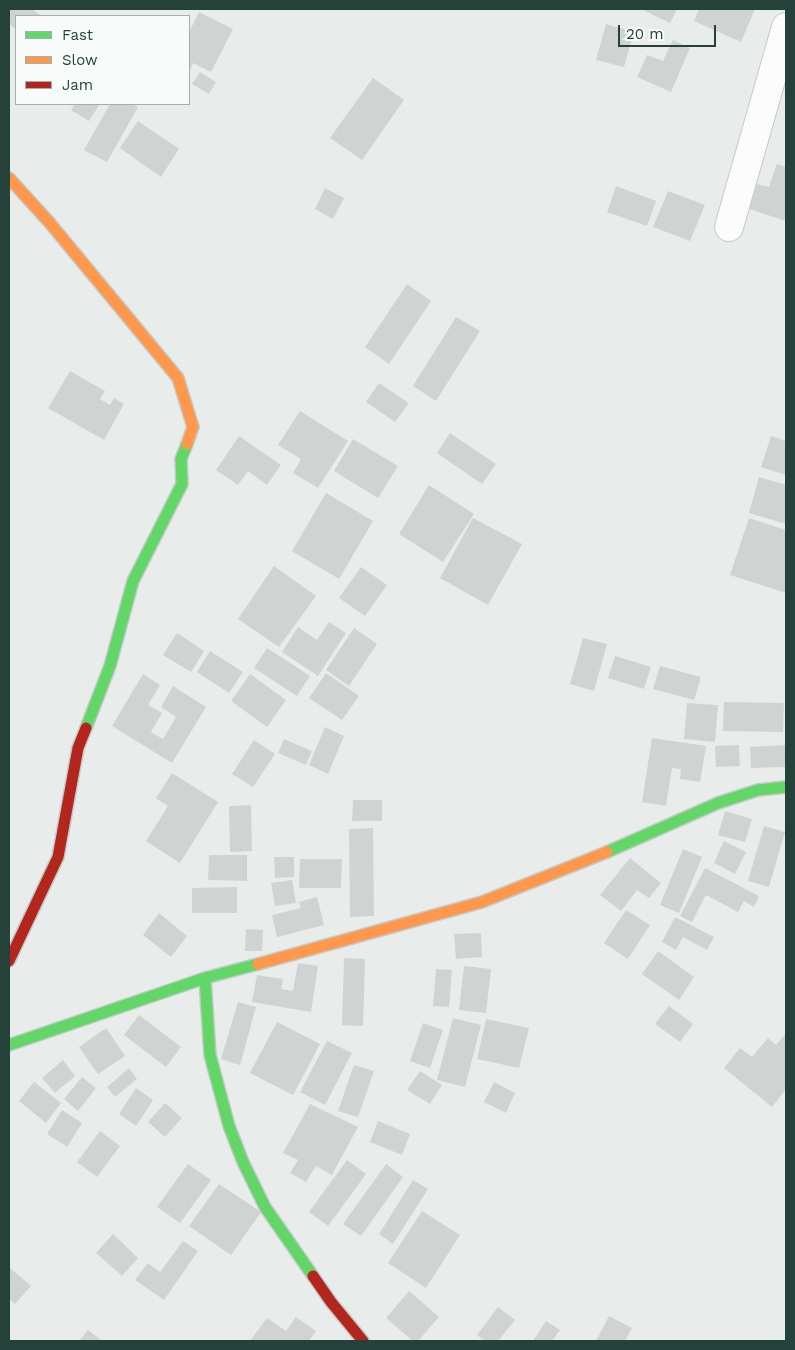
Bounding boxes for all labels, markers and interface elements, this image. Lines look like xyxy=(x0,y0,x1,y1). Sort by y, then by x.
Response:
legend xyxy=(15,15,190,105)
scale bar xyxy=(620,15,718,47)
text: 20 m xyxy=(626,25,664,43)
text: Fast xyxy=(62,26,93,44)
text: Slow xyxy=(62,51,98,69)
text: Jam xyxy=(62,76,93,94)

